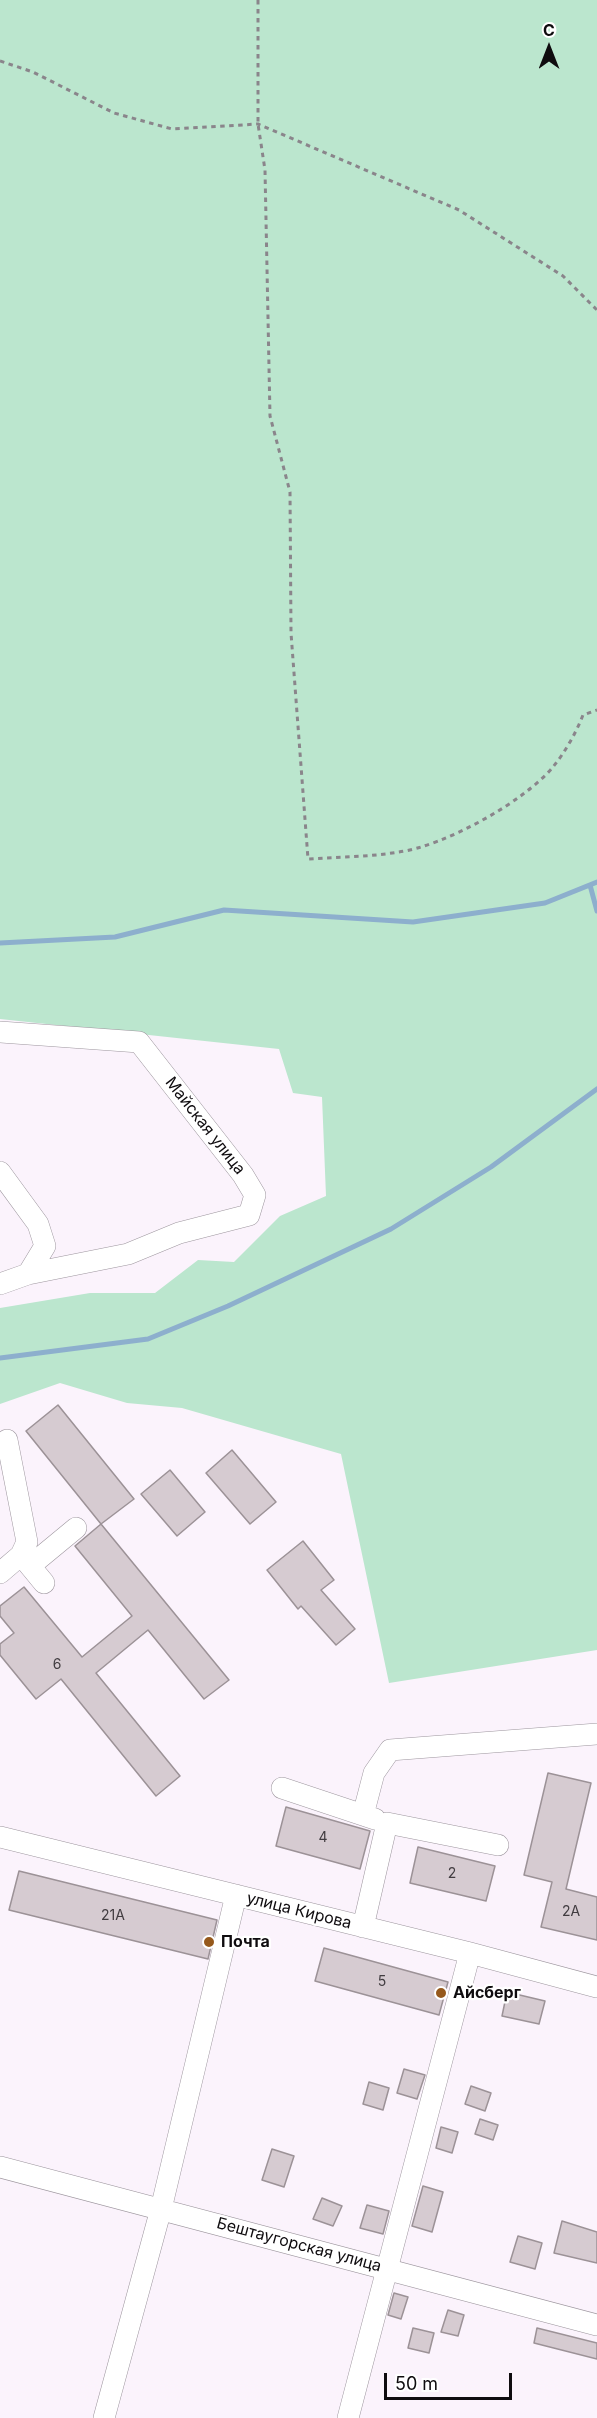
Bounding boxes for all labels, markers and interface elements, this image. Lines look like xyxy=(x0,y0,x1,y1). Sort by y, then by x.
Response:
north arrow xyxy=(519,18,579,78)
text: С xyxy=(543,20,555,40)
street label: Майская улица xyxy=(161,1073,249,1179)
house number: 6 xyxy=(53,1657,61,1673)
house number: 4 xyxy=(318,1830,328,1846)
house number: 2 xyxy=(448,1866,456,1882)
street label: улица Кирова xyxy=(244,1889,354,1933)
house number: 2А xyxy=(562,1904,580,1920)
house number: 21А xyxy=(101,1908,125,1924)
place label: Почта xyxy=(221,1932,270,1952)
marker: Почта xyxy=(202,1935,216,1949)
house number: 5 xyxy=(378,1974,386,1990)
place label: Айсберг xyxy=(453,1983,521,2003)
marker: Айсберг xyxy=(434,1986,448,2000)
street label: Бештаугорская улица xyxy=(215,2214,383,2276)
scale bar xyxy=(387,2361,514,2399)
text: 50 m xyxy=(395,2373,438,2394)

